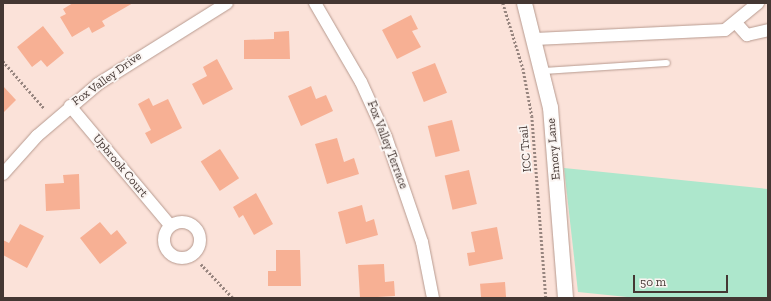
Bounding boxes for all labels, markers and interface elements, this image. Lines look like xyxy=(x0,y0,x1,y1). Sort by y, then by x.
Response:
street label: Fox Valley Drive xyxy=(69,49,145,109)
street label: Fox Valley Terrace xyxy=(363,98,411,192)
street label: Emory Lane xyxy=(544,117,564,181)
street label: ICC Trail xyxy=(517,125,535,173)
street label: Upbrook Court xyxy=(89,132,151,200)
scale bar xyxy=(635,267,730,293)
text: 50 m xyxy=(640,275,666,289)

